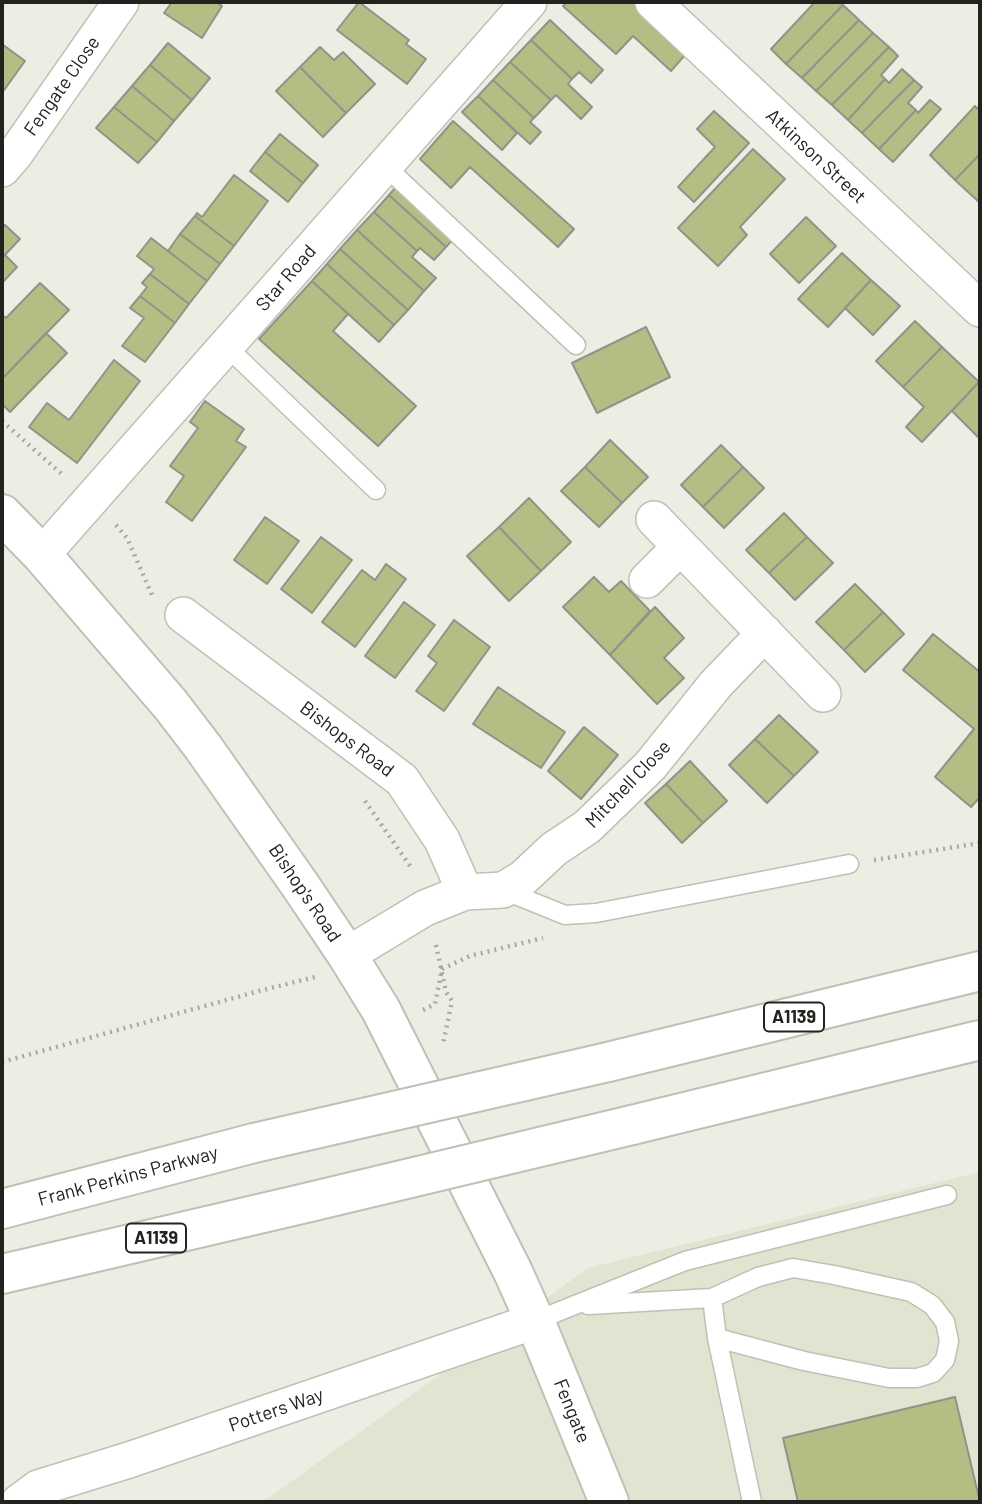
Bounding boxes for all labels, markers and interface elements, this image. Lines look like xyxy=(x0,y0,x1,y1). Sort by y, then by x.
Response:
street label: Fengate Close xyxy=(19,32,105,140)
street label: Atkinson Street xyxy=(761,104,871,208)
street label: Star Road xyxy=(251,240,321,316)
street label: Bishops Road xyxy=(295,696,399,782)
street label: Mitchell Close xyxy=(580,735,676,833)
street label: Bishop's Road xyxy=(264,840,346,946)
road number: A1139 xyxy=(764,1002,824,1032)
street label: Frank Perkins Parkway xyxy=(36,1141,220,1211)
road number: A1139 xyxy=(126,1224,186,1252)
street label: Fengate xyxy=(549,1376,595,1446)
street label: Potters Way xyxy=(226,1383,326,1437)

